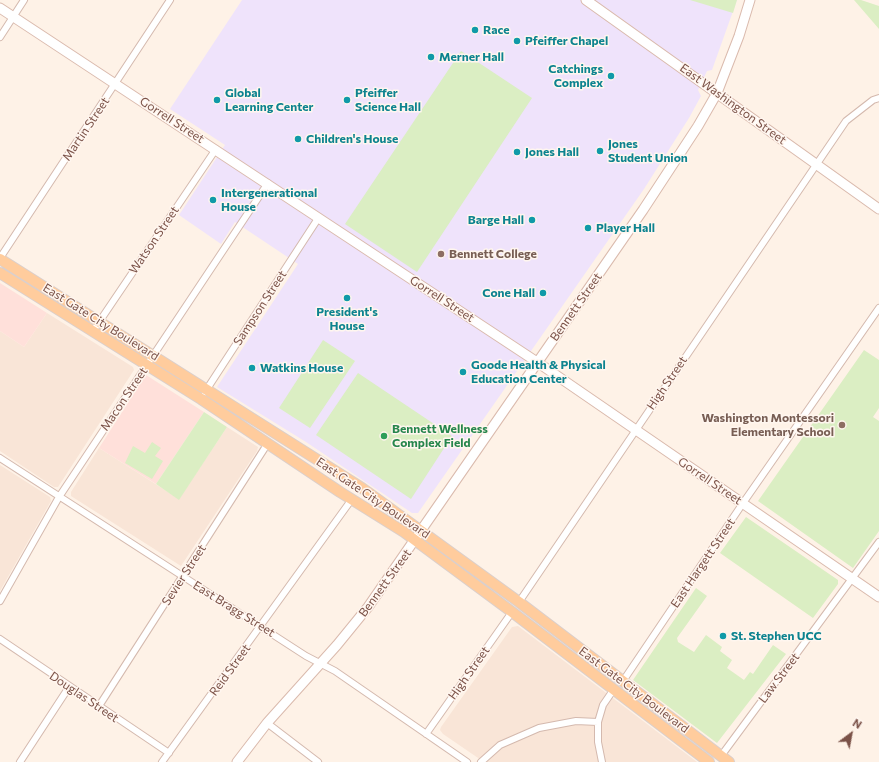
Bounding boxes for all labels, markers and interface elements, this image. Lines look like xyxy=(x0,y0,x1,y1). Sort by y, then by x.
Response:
place label: Race xyxy=(483,23,510,37)
marker: Race xyxy=(470,25,480,35)
place label: Pfeiffer Chapel xyxy=(525,34,608,48)
marker: Pfeiffer Chapel xyxy=(512,36,522,46)
place label: Merner Hall xyxy=(439,50,504,64)
marker: Merner Hall xyxy=(426,52,436,62)
street label: East Washington Street xyxy=(677,61,789,147)
place label: Catchings Complex xyxy=(548,62,603,90)
marker: Catchings Complex xyxy=(606,71,616,81)
place label: Global Learning Center xyxy=(225,86,313,114)
place label: Pfeiffer Science Hall xyxy=(355,86,421,114)
street label: Martin Street xyxy=(59,94,113,164)
street label: Gorrell Street xyxy=(137,94,207,146)
marker: Global Learning Center xyxy=(212,95,222,105)
marker: Pfeiffer Science Hall xyxy=(342,95,352,105)
place label: Children's House xyxy=(306,132,398,146)
marker: Children's House xyxy=(293,134,303,144)
place label: Jones Student Union xyxy=(608,137,688,165)
place label: Jones Hall xyxy=(525,145,579,159)
marker: Jones Student Union xyxy=(595,146,605,156)
marker: Jones Hall xyxy=(512,147,522,157)
place label: Intergenerational House xyxy=(221,186,317,214)
marker: Intergenerational House xyxy=(208,195,218,205)
street label: Watson Street xyxy=(126,203,182,277)
place label: Barge Hall xyxy=(468,213,524,227)
marker: Barge Hall xyxy=(527,215,537,225)
place label: Player Hall xyxy=(596,221,655,235)
marker: Player Hall xyxy=(583,223,593,233)
place label: Bennett College xyxy=(449,247,537,261)
marker: Bennett College xyxy=(436,249,446,259)
street label: Sampson Street xyxy=(230,268,290,348)
street label: Bennett Street xyxy=(547,270,605,344)
street label: Gorrell Street xyxy=(407,273,477,325)
street label: East Gate City Boulevard xyxy=(40,280,162,364)
place label: Cone Hall xyxy=(482,286,535,300)
marker: Cone Hall xyxy=(538,288,548,298)
marker: President's House xyxy=(342,293,352,303)
place label: President's House xyxy=(316,305,378,333)
street label: High Street xyxy=(644,353,690,413)
place label: Goode Health & Physical Education Center xyxy=(471,358,606,386)
place label: Watkins House xyxy=(260,361,343,375)
marker: Watkins House xyxy=(247,363,257,373)
street label: Macon Street xyxy=(97,364,151,434)
marker: Goode Health & Physical Education Center xyxy=(458,367,468,377)
place label: Washington Montessori Elementary School xyxy=(701,411,834,439)
marker: Washington Montessori Elementary School xyxy=(837,420,847,430)
place label: Bennett Wellness Complex Field xyxy=(392,422,488,450)
marker: Bennett Wellness Complex Field xyxy=(379,431,389,441)
street label: Gorrell Street xyxy=(675,454,745,508)
street label: East Gate City Boulevard xyxy=(313,455,433,541)
street label: East Hargett Street xyxy=(668,516,738,610)
street label: Sevier Street xyxy=(159,542,209,608)
street label: Bennett Street xyxy=(356,546,414,620)
street label: East Bragg Street xyxy=(190,578,278,640)
place label: St. Stephen UCC xyxy=(731,629,822,643)
marker: St. Stephen UCC xyxy=(718,631,728,641)
street label: Reid Street xyxy=(206,641,254,699)
street label: High Street xyxy=(445,644,493,702)
street label: East Gate City Boulevard xyxy=(576,644,692,736)
street label: Law Street xyxy=(756,650,802,706)
street label: Douglas Street xyxy=(47,669,121,725)
north arrow xyxy=(831,714,871,754)
text: N xyxy=(851,716,865,731)

